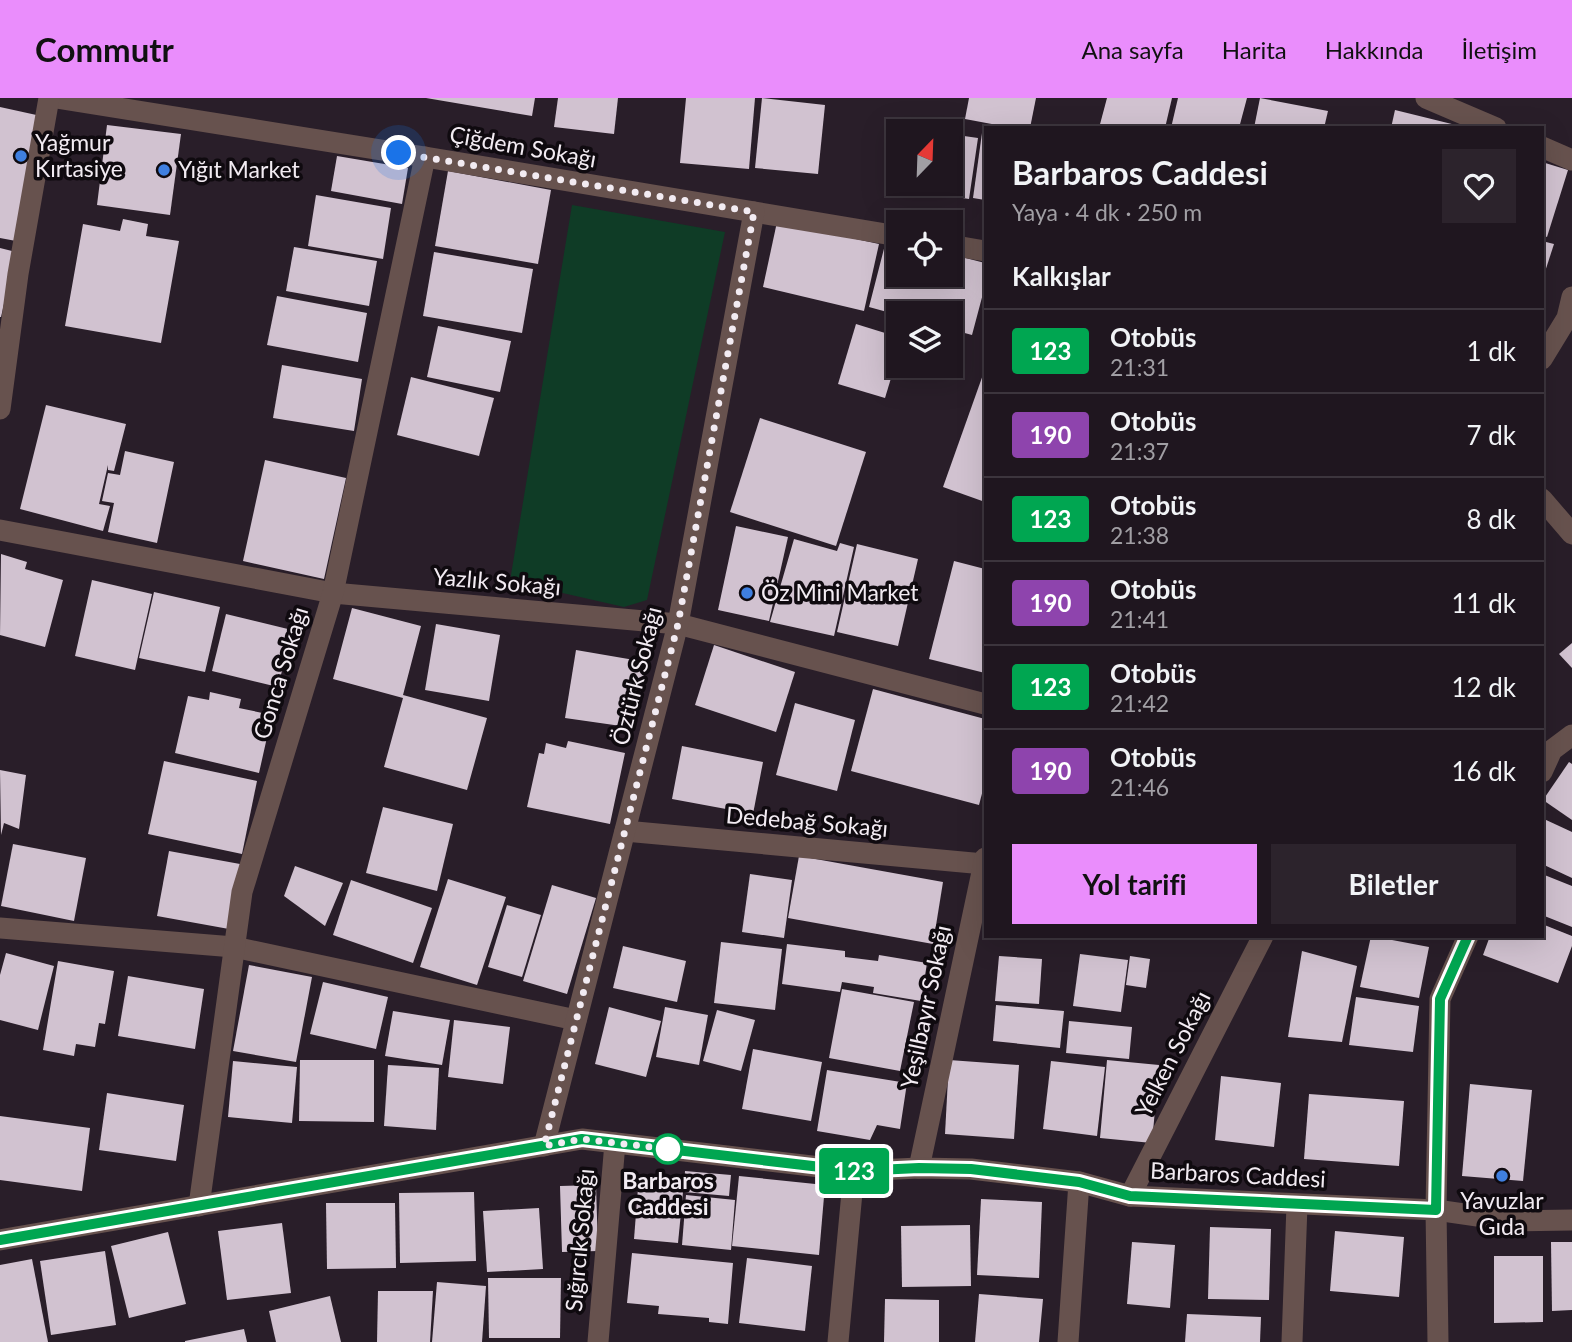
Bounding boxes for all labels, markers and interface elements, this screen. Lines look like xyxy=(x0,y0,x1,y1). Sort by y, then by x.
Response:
text: Commutr xyxy=(35,29,174,69)
text: Ana sayfa xyxy=(1081,35,1184,64)
text: Harita xyxy=(1222,35,1287,64)
text: Hakkında xyxy=(1325,35,1424,64)
text: İletişim xyxy=(1462,35,1537,64)
street label: Çiğdem Sokağı xyxy=(448,119,599,173)
north arrow xyxy=(886,119,962,196)
map controls xyxy=(886,119,963,378)
place label: Yağmur Kırtasiye xyxy=(35,128,123,182)
your location xyxy=(381,135,416,170)
marker: Yağmur Kırtasiye xyxy=(13,148,29,164)
button: heart xyxy=(1442,149,1516,223)
text: Barbaros Caddesi xyxy=(1012,152,1268,192)
place label: Yığıt Market xyxy=(178,155,300,183)
marker: Yığıt Market xyxy=(156,162,172,178)
text: Yaya · 4 dk · 250 m xyxy=(1012,198,1202,226)
button: locate xyxy=(886,210,963,287)
text: Kalkışlar xyxy=(1012,260,1111,292)
button: layers xyxy=(886,301,963,378)
text: Otobüs xyxy=(1110,321,1196,353)
text: 1 dk xyxy=(1466,335,1516,367)
text: 123 xyxy=(1030,336,1071,365)
text: 21:31 xyxy=(1110,353,1169,381)
text: Otobüs xyxy=(1110,405,1196,437)
text: 7 dk xyxy=(1466,419,1516,451)
text: 190 xyxy=(1030,420,1071,449)
text: 21:37 xyxy=(1110,437,1169,465)
text: Otobüs xyxy=(1110,489,1196,521)
text: 8 dk xyxy=(1466,503,1516,535)
text: 123 xyxy=(1030,504,1071,533)
text: 21:38 xyxy=(1110,521,1169,549)
street label: Yazlık Sokağı xyxy=(432,561,562,601)
text: Otobüs xyxy=(1110,573,1196,605)
place label: Öz Mini Market xyxy=(761,578,919,606)
marker: Öz Mini Market xyxy=(739,585,755,601)
text: 11 dk xyxy=(1451,587,1516,619)
text: 190 xyxy=(1030,588,1071,617)
street label: Gonca Sokağı xyxy=(247,603,313,742)
street label: Öztürk Sokağı xyxy=(605,604,667,748)
text: 21:41 xyxy=(1110,605,1169,633)
text: Otobüs xyxy=(1110,657,1196,689)
text: 12 dk xyxy=(1451,671,1516,703)
text: 123 xyxy=(1030,672,1071,701)
text: 21:42 xyxy=(1110,689,1169,717)
text: Otobüs xyxy=(1110,741,1196,773)
text: 16 dk xyxy=(1451,755,1516,787)
text: 190 xyxy=(1030,756,1071,785)
text: 21:46 xyxy=(1110,773,1169,801)
street label: Dedebağ Sokağı xyxy=(725,800,889,842)
button: Yol tarifi xyxy=(1012,844,1257,924)
button: Biletler xyxy=(1271,844,1516,924)
street label: Yeşilbayır Sokağı xyxy=(894,923,956,1091)
street label: Yelken Sokağı xyxy=(1128,986,1216,1121)
marker: Barbaros Caddesi xyxy=(653,1134,683,1164)
line badge: 123 xyxy=(814,1148,894,1194)
street label: Barbaros Caddesi xyxy=(1150,1155,1327,1193)
text: 123 xyxy=(833,1156,875,1185)
place label: Barbaros Caddesi xyxy=(622,1166,714,1220)
street label: Sığırcık Sokağı xyxy=(559,1167,599,1313)
marker: Yavuzlar Gıda xyxy=(1494,1168,1510,1184)
place label: Yavuzlar Gıda xyxy=(1460,1186,1544,1240)

